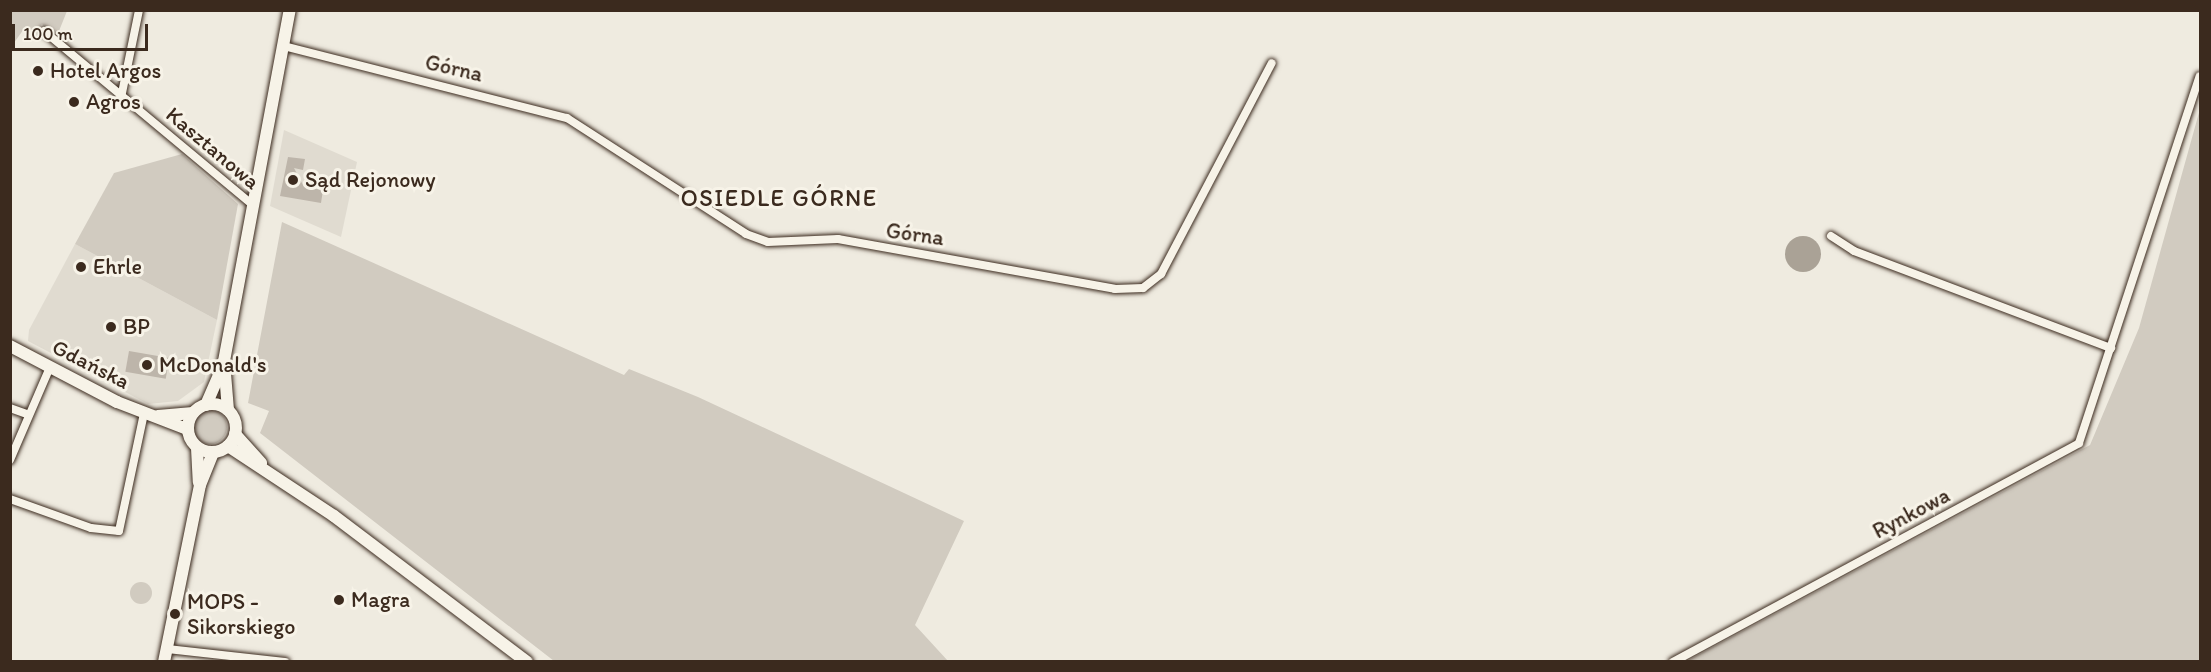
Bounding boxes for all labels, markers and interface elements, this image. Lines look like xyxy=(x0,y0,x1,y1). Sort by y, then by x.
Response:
scale bar xyxy=(15,12,152,50)
text: 100 m xyxy=(23,23,73,45)
street label: Górna xyxy=(423,49,485,87)
place label: Hotel Argos xyxy=(50,58,161,84)
marker: Hotel Argos xyxy=(31,64,45,78)
place label: Agros xyxy=(86,89,141,115)
marker: Agros xyxy=(67,95,81,109)
street label: Kasztanowa xyxy=(161,101,265,195)
place label: Sąd Rejonowy xyxy=(305,167,434,193)
marker: Sąd Rejonowy xyxy=(286,173,300,187)
district label: OSIEDLE GÓRNE xyxy=(682,184,876,212)
street label: Górna xyxy=(884,217,946,251)
place label: Ehrle xyxy=(93,254,142,280)
marker: Ehrle xyxy=(74,260,88,274)
place label: BP xyxy=(123,314,150,340)
marker: BP xyxy=(104,320,118,334)
street label: Gdańska xyxy=(48,333,134,395)
place label: McDonald's xyxy=(159,352,267,378)
marker: McDonald's xyxy=(140,358,154,372)
street label: Rynkowa xyxy=(1868,482,1954,544)
place label: Magra xyxy=(351,587,410,613)
place label: MOPS - Sikorskiego xyxy=(187,588,296,640)
marker: Magra xyxy=(332,593,346,607)
marker: MOPS - Sikorskiego xyxy=(168,607,182,621)

